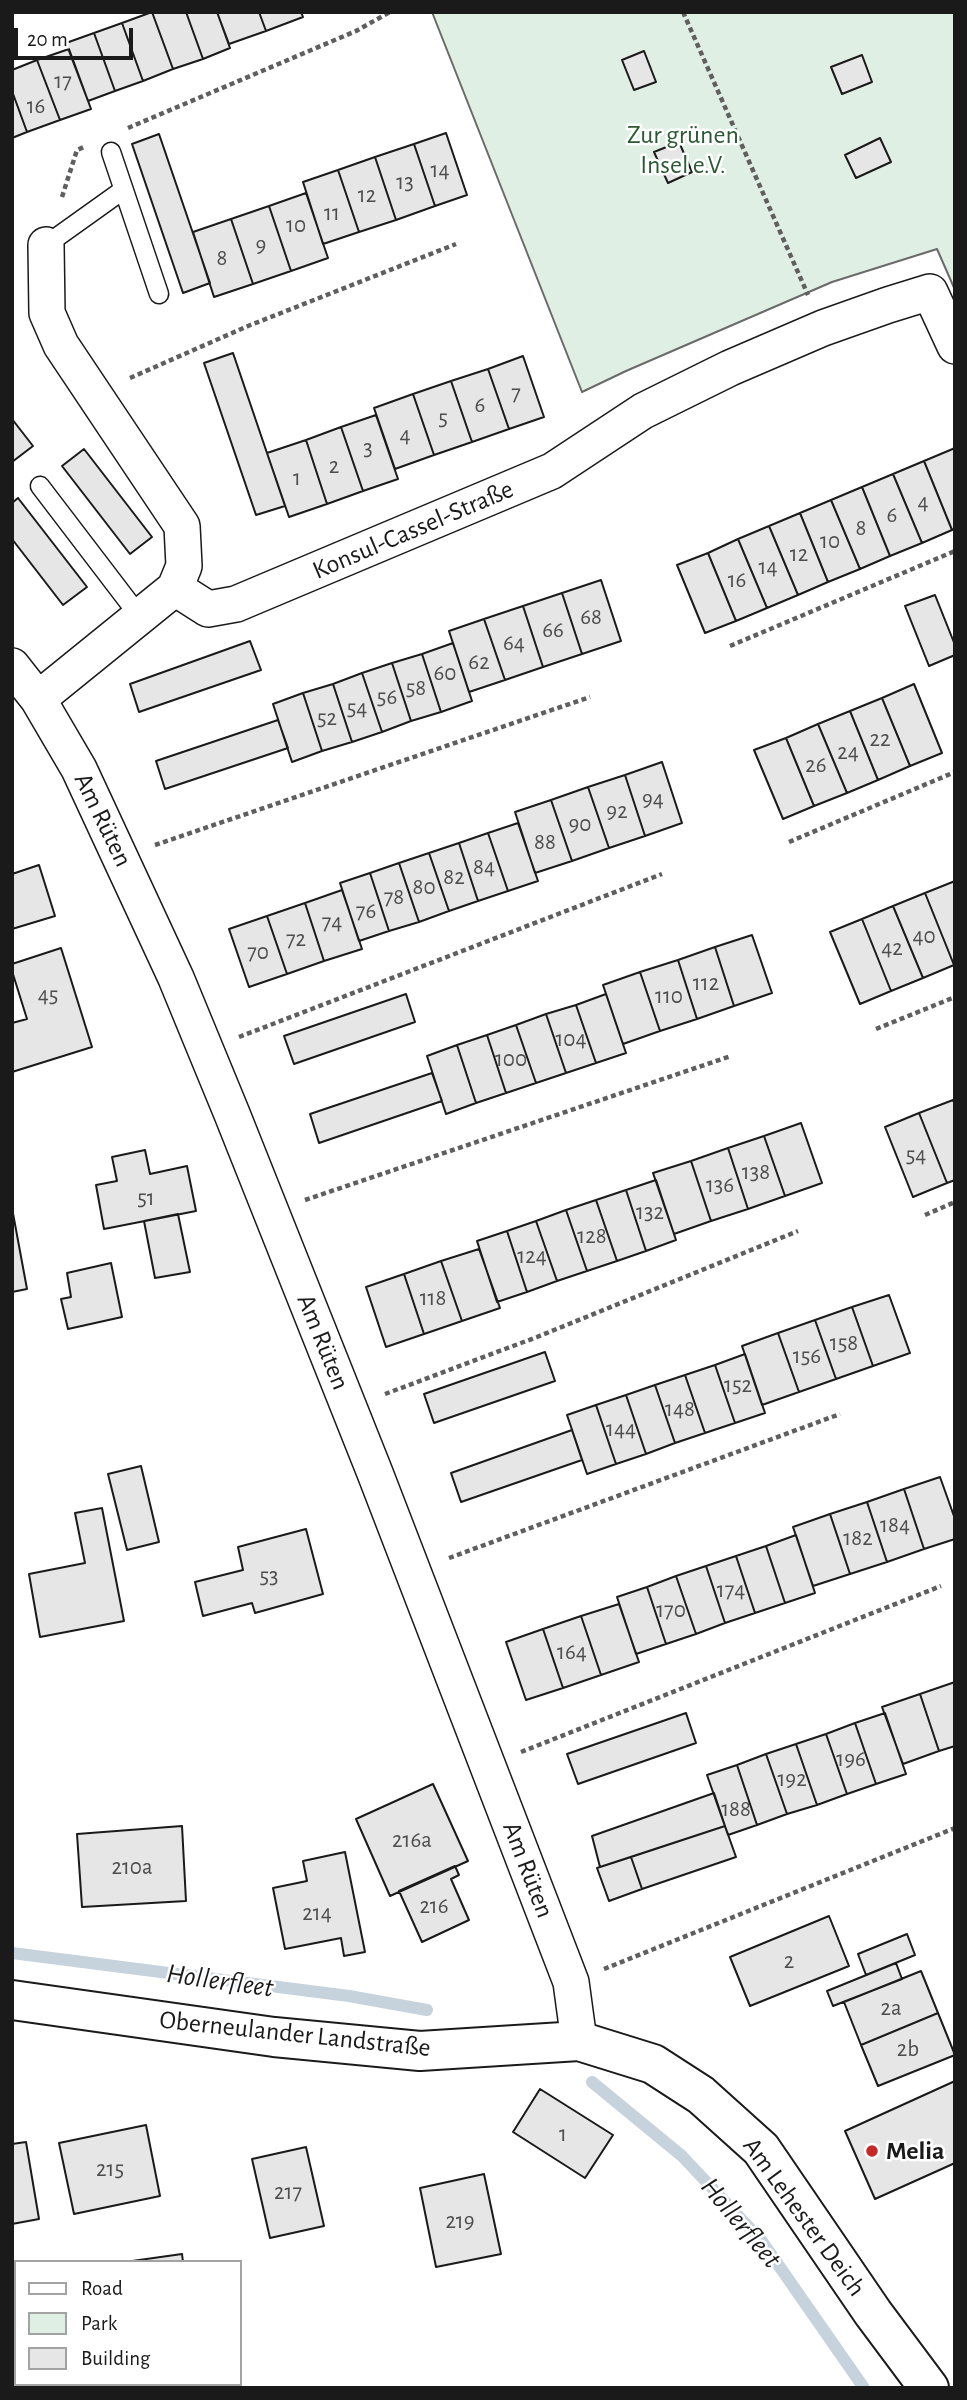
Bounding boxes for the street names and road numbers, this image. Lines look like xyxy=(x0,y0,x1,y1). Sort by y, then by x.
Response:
street label: Konsul-Cassel-Straße xyxy=(308,474,518,586)
street label: Am Rüten xyxy=(67,768,139,872)
street label: Am Rüten xyxy=(290,1290,356,1394)
street label: Am Rüten xyxy=(495,1818,561,1922)
street label: Oberneulander Landstraße xyxy=(158,2004,432,2064)
street label: Am Lehester Deich xyxy=(736,2132,872,2302)

